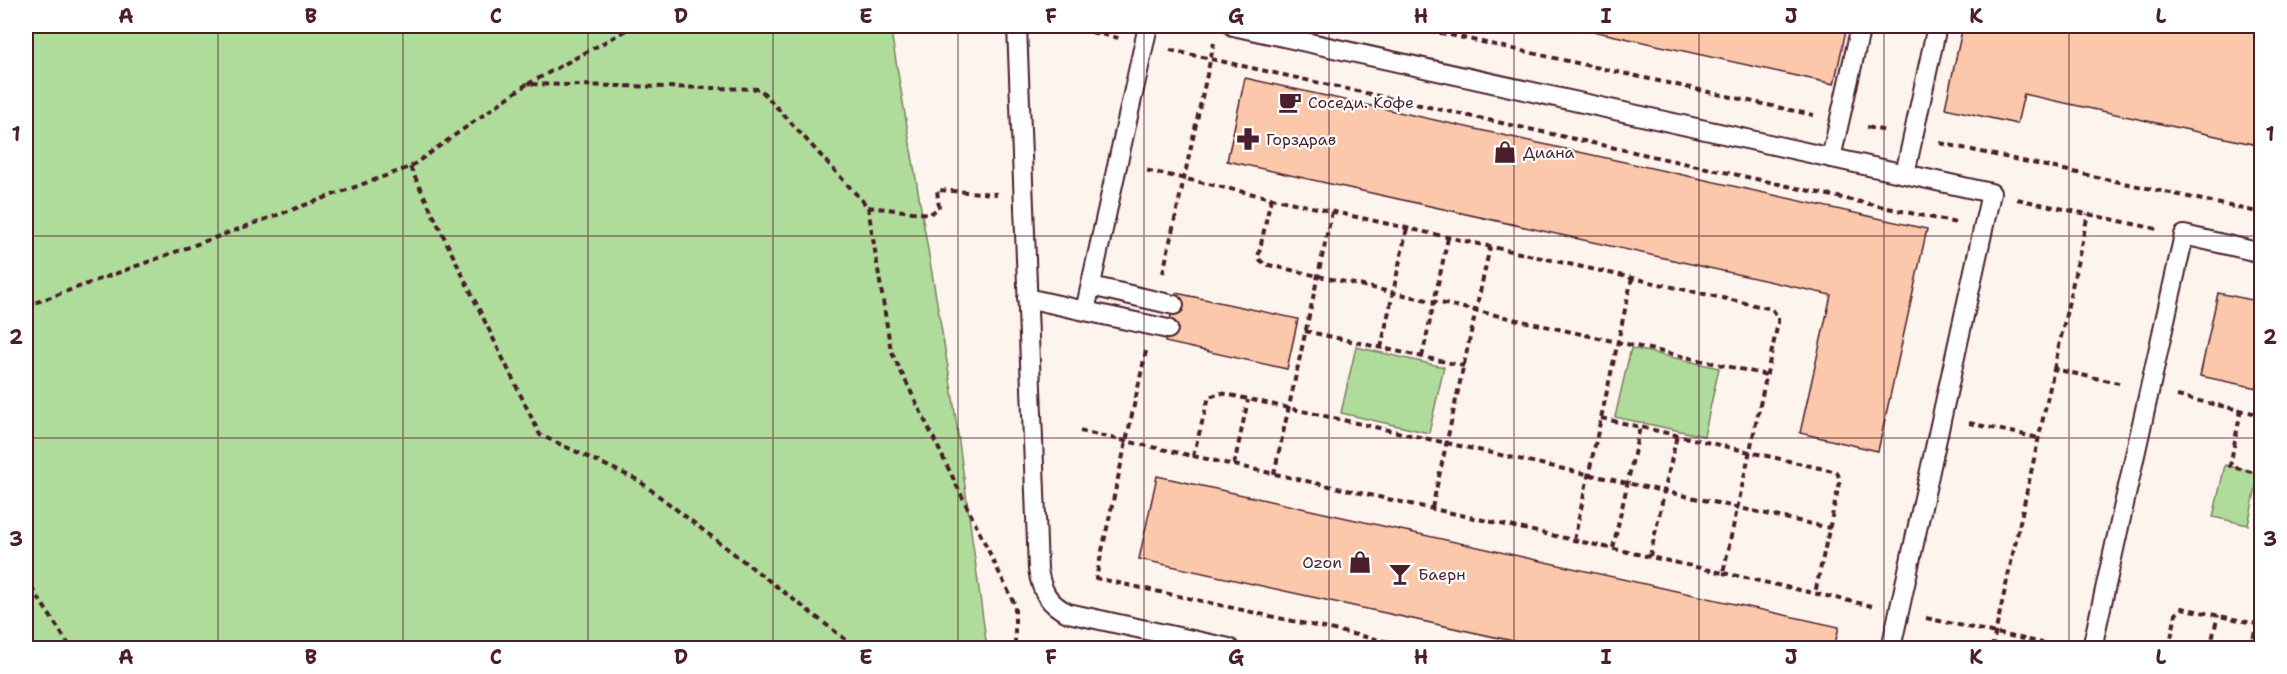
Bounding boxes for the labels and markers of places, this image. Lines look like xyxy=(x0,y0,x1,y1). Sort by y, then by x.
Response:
cafe icon: Соседи. Кофе xyxy=(1277,89,1303,115)
place label: Соседи. Кофе xyxy=(1308,92,1414,113)
pharmacy icon: Горздрав xyxy=(1235,126,1261,152)
place label: Горздрав xyxy=(1266,129,1336,150)
shop icon: Диана xyxy=(1492,139,1518,165)
place label: Диана xyxy=(1523,142,1575,163)
shop icon: Ozon xyxy=(1347,549,1373,575)
place label: Ozon xyxy=(1302,552,1342,573)
bar icon: Баерн xyxy=(1387,561,1413,587)
place label: Баерн xyxy=(1418,564,1466,585)

